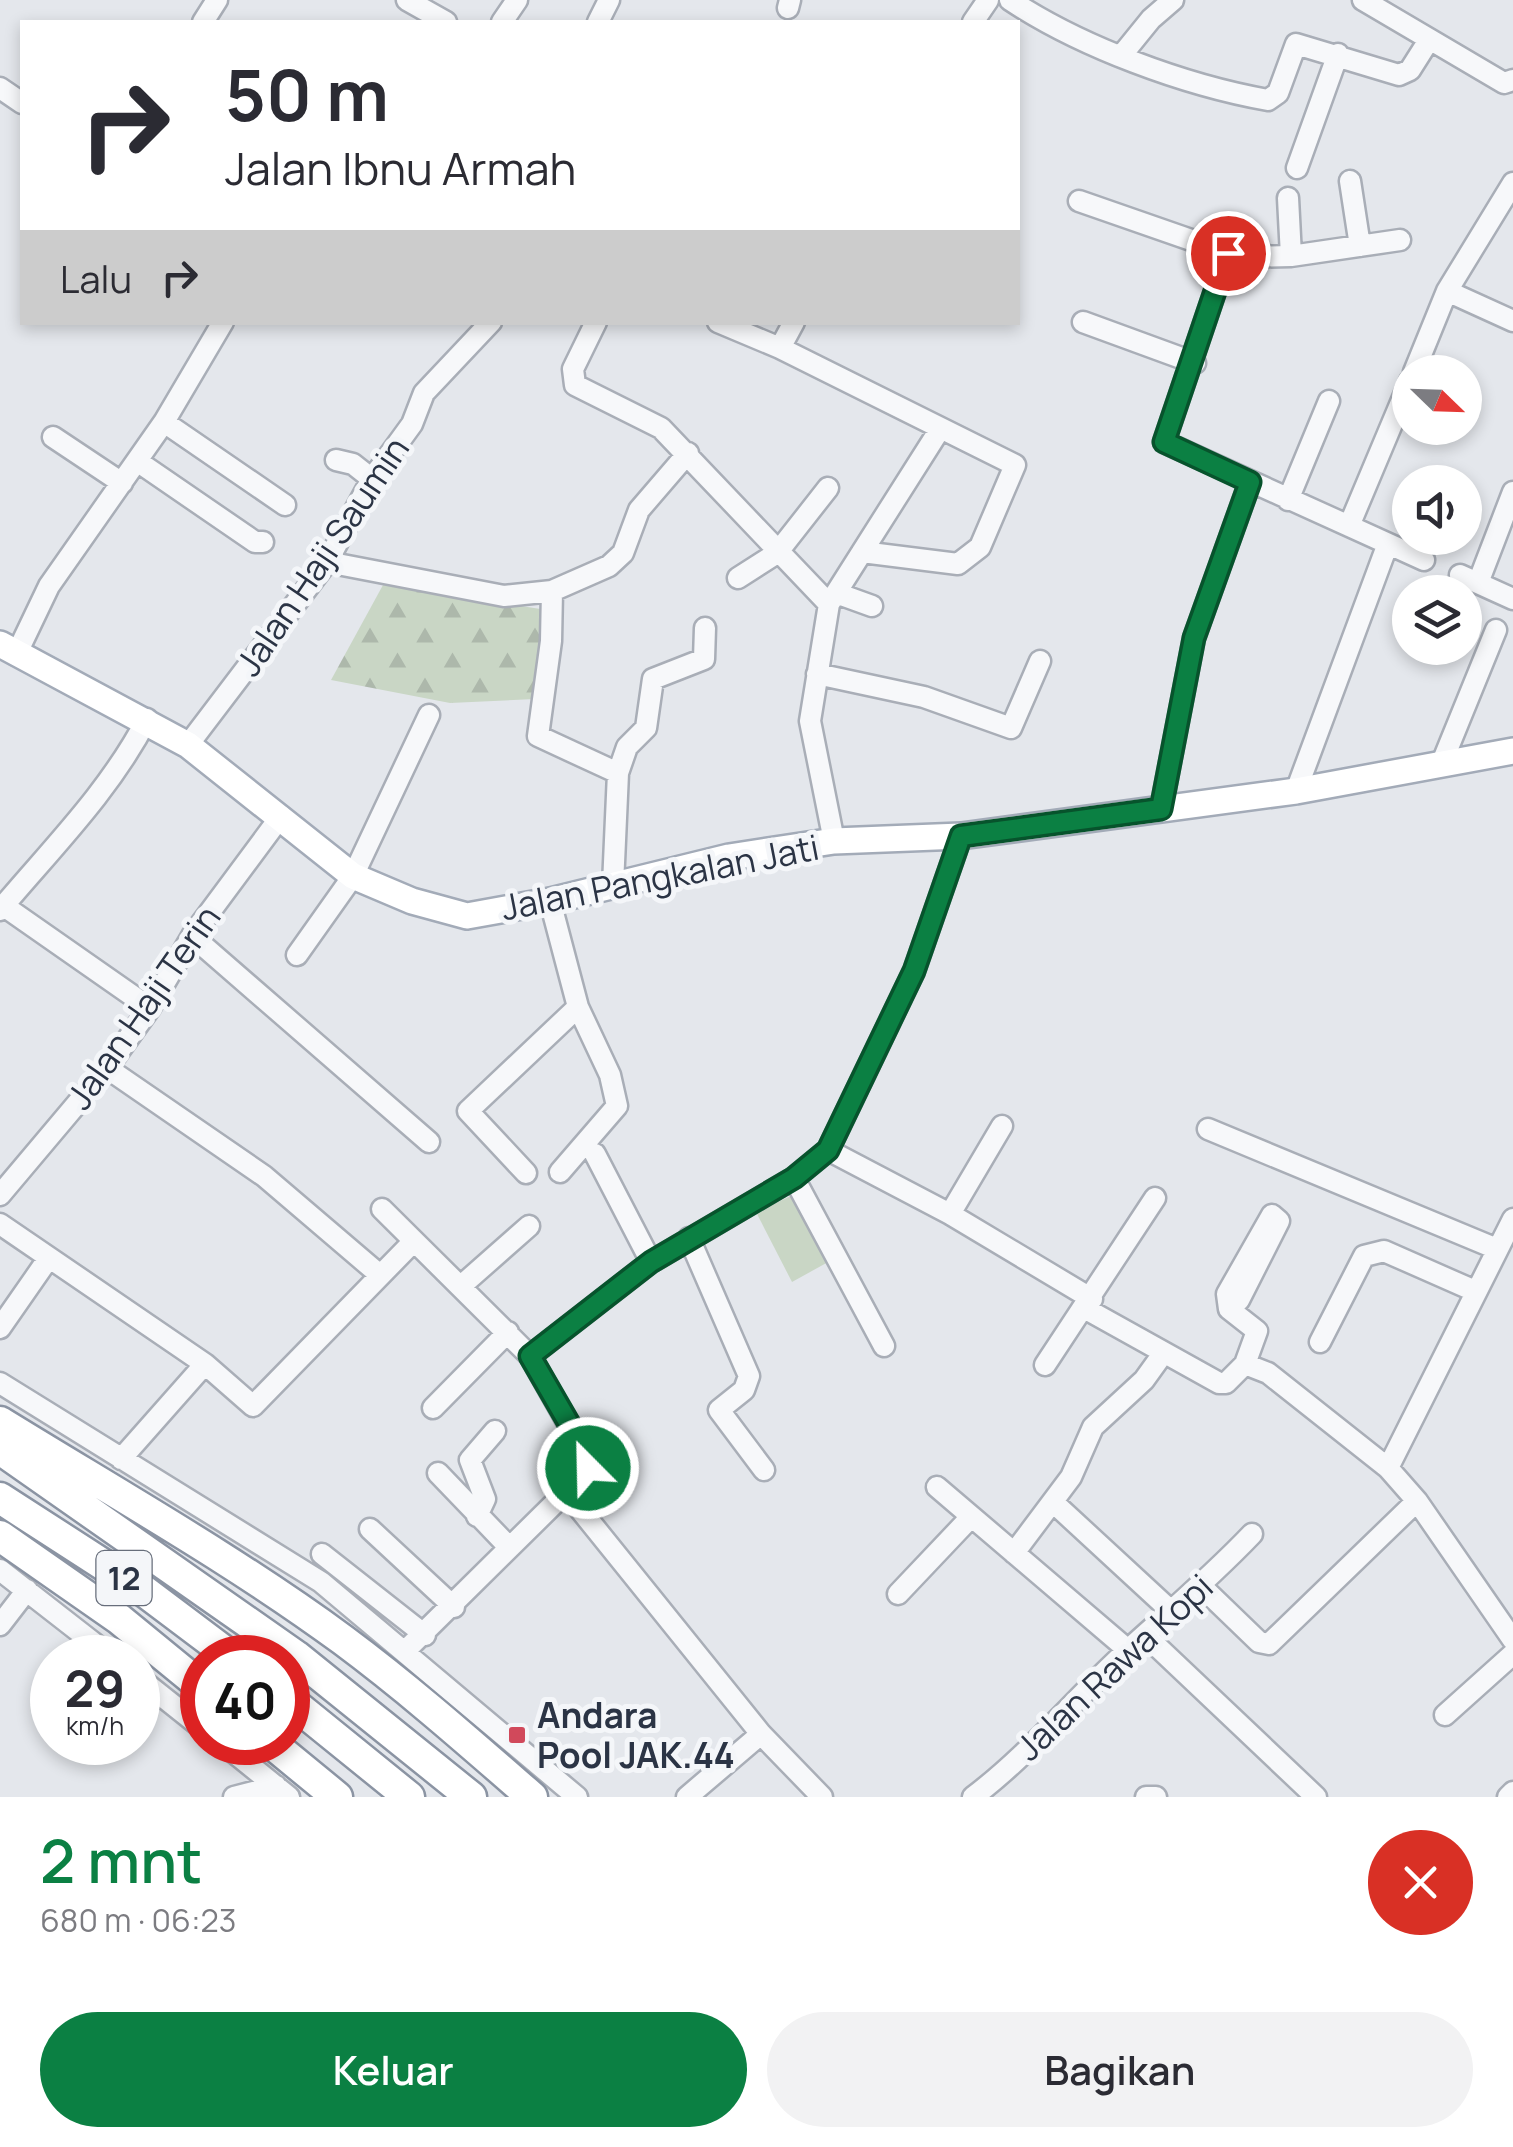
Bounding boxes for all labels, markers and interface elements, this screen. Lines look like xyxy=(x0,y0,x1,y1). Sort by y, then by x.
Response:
text: 50 m xyxy=(225,46,389,142)
icon: right xyxy=(60,60,190,190)
text: Jalan Ibnu Armah xyxy=(225,137,576,199)
pin xyxy=(1186,211,1271,296)
icon: arrive xyxy=(1201,226,1256,281)
icon: right xyxy=(152,250,207,305)
text: Lalu xyxy=(60,252,132,304)
north arrow xyxy=(1392,355,1482,445)
map controls xyxy=(1392,355,1482,665)
street label: Jalan Haji Saumin xyxy=(224,427,420,685)
button: sound xyxy=(1392,465,1482,555)
button: layers xyxy=(1392,575,1482,665)
street label: Jalan Pangkalan Jati xyxy=(497,823,823,931)
street label: Jalan Haji Terin xyxy=(55,896,231,1118)
position arrow xyxy=(536,1416,640,1520)
road number: 12 xyxy=(96,1551,152,1605)
street label: Jalan Rawa Kopi xyxy=(1005,1563,1223,1771)
speed limit sign: 40 xyxy=(180,1635,310,1765)
text: 29 xyxy=(65,1654,125,1722)
place label: Andara Pool JAK.44 xyxy=(537,1691,735,1779)
text: km/h xyxy=(66,1708,124,1743)
marker: Andara Pool JAK.44 xyxy=(506,1724,528,1746)
text: 2 mnt xyxy=(40,1819,202,1901)
button: close xyxy=(1368,1830,1473,1935)
text: 680 m · 06:23 xyxy=(40,1898,236,1942)
button: Keluar xyxy=(40,2012,747,2127)
button: Bagikan xyxy=(767,2012,1473,2127)

